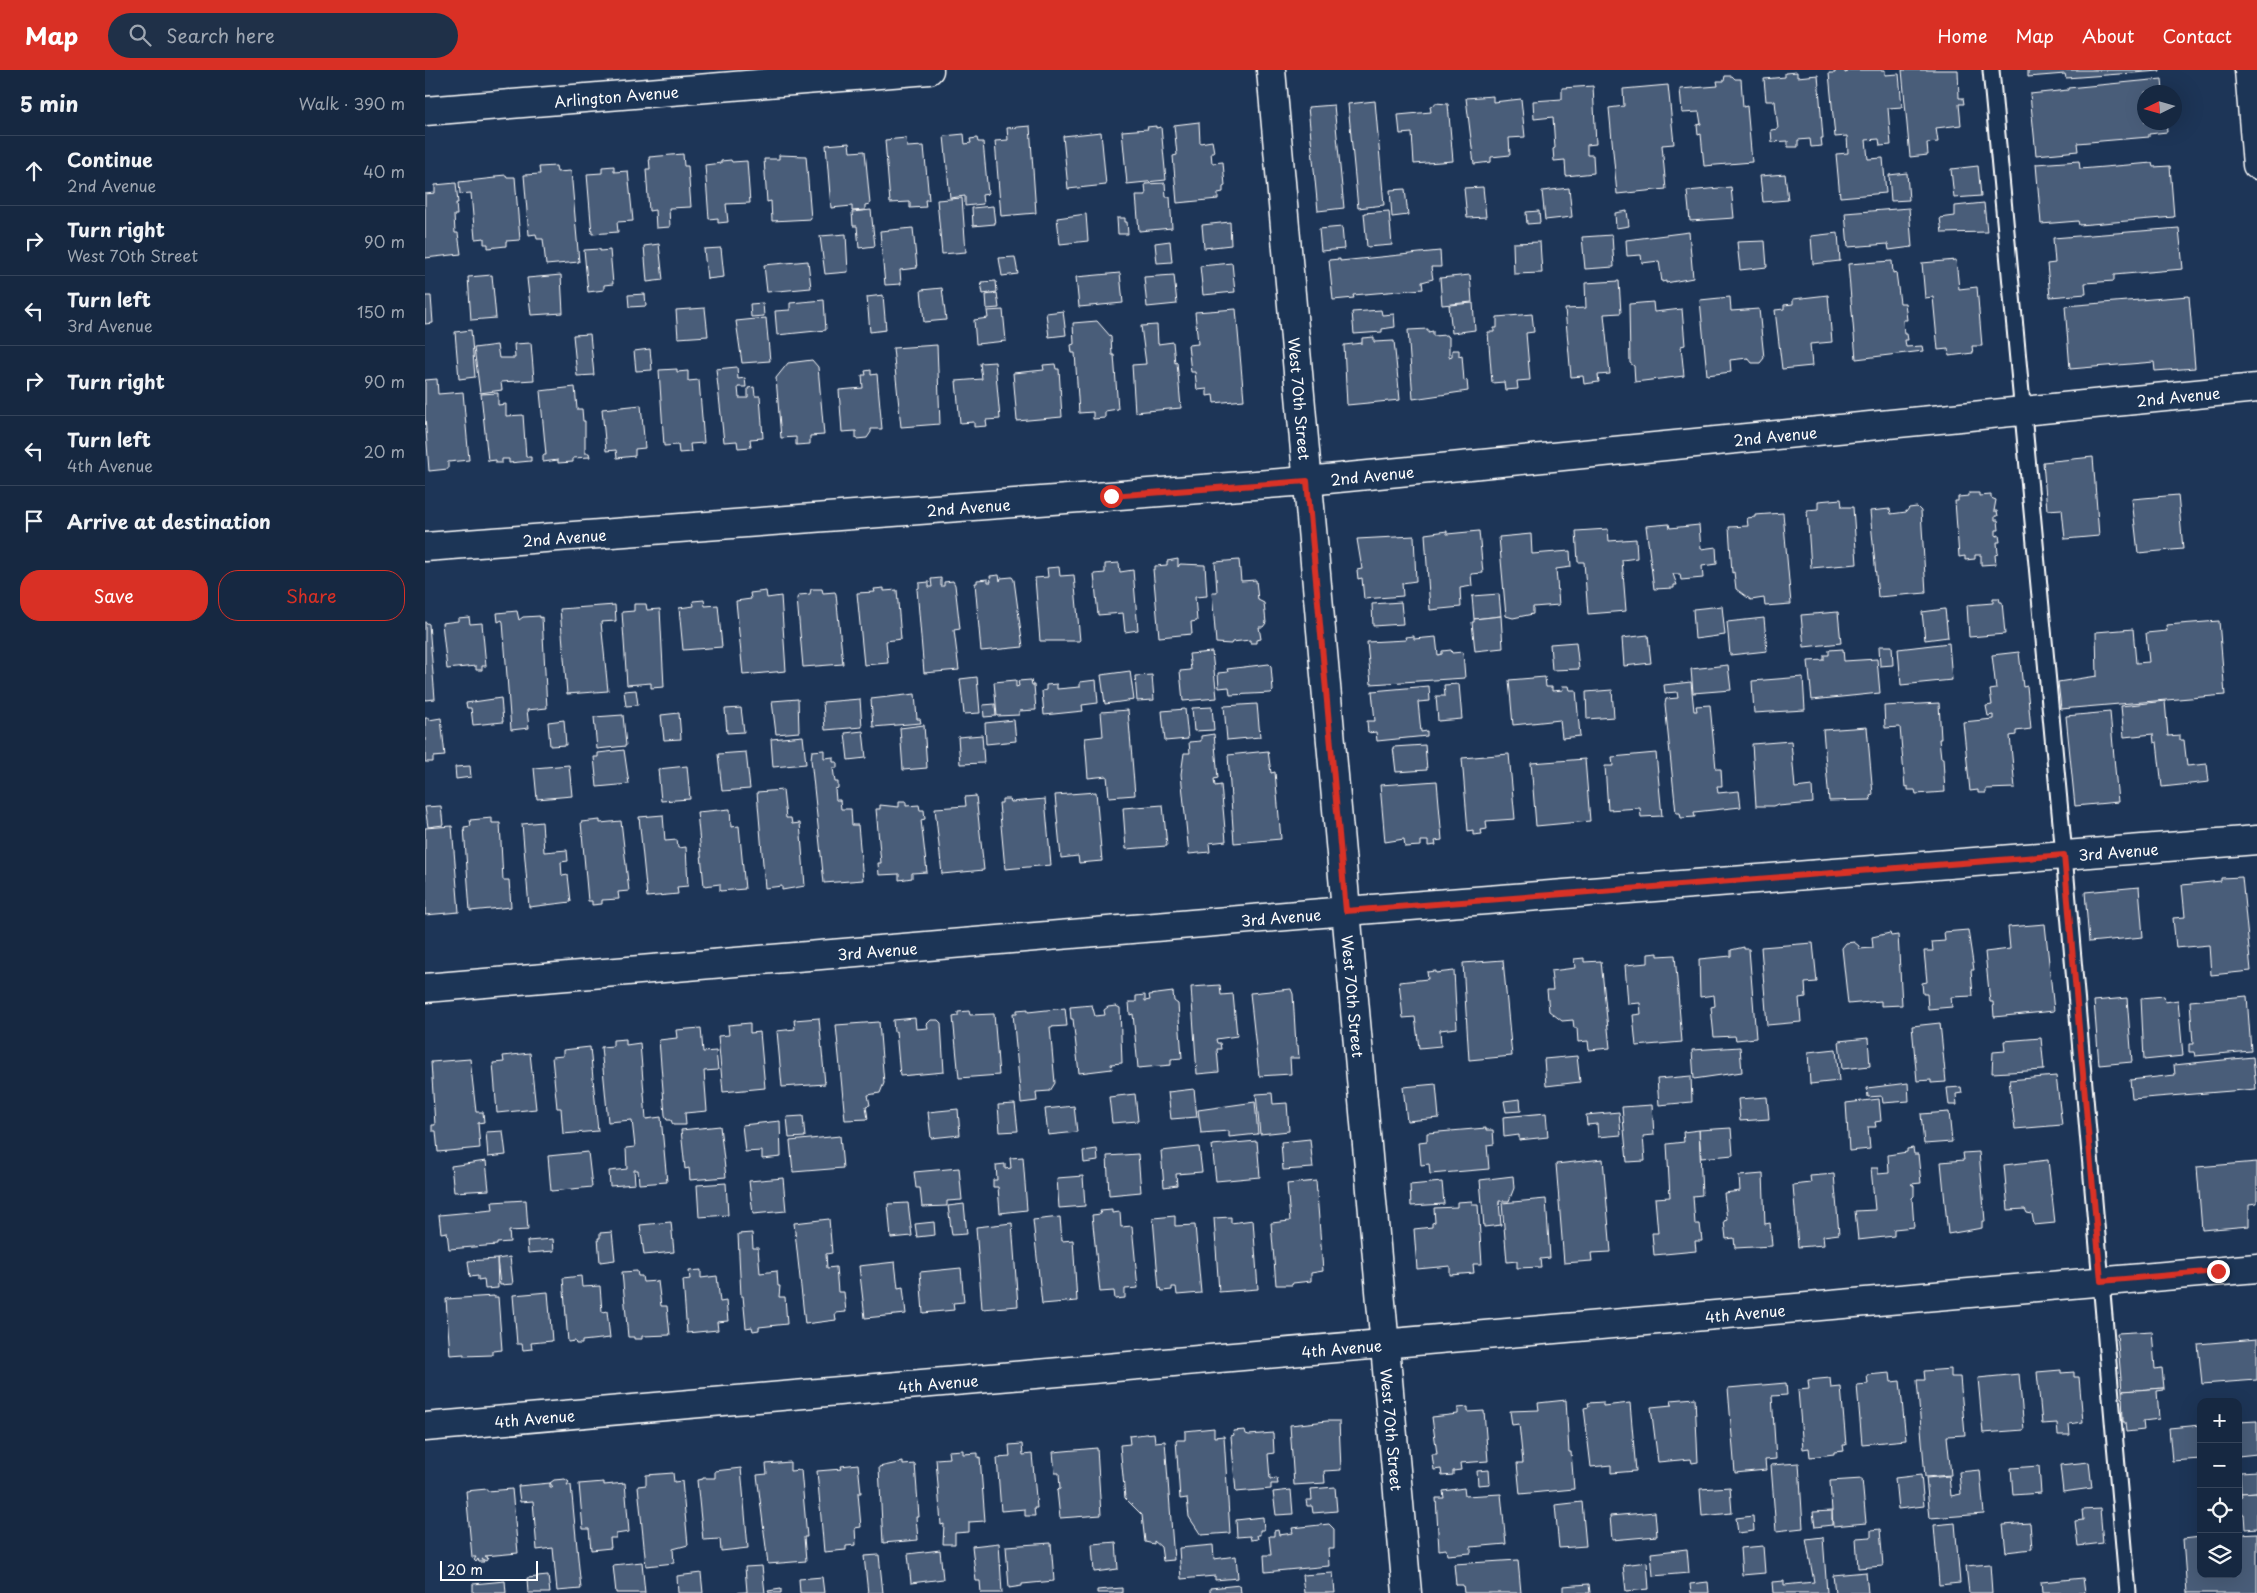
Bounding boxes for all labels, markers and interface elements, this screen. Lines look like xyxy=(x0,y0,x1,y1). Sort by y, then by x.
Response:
search box xyxy=(108,13,458,58)
text: Map xyxy=(25,17,78,53)
icon: search xyxy=(126,21,154,49)
text: Search here xyxy=(166,21,275,49)
text: Home xyxy=(1937,22,1987,49)
text: Map xyxy=(2015,22,2054,49)
text: About xyxy=(2082,22,2134,49)
text: Contact xyxy=(2162,22,2232,49)
street label: Arlington Avenue xyxy=(553,79,680,112)
north arrow xyxy=(2137,85,2182,130)
text: 5 min xyxy=(20,87,78,119)
text: Walk · 390 m xyxy=(299,91,405,115)
text: Continue xyxy=(67,145,153,173)
icon: ahead xyxy=(20,157,48,185)
text: 40 m xyxy=(363,159,405,183)
text: 2nd Avenue xyxy=(67,173,156,197)
text: Turn right xyxy=(67,215,165,243)
icon: right xyxy=(20,227,48,255)
text: 90 m xyxy=(364,229,405,253)
text: West 70th Street xyxy=(67,243,198,267)
text: Turn left xyxy=(67,285,151,313)
icon: left xyxy=(20,297,48,325)
text: 150 m xyxy=(357,299,405,323)
text: 3rd Avenue xyxy=(67,313,153,337)
street label: West 70th Street xyxy=(1283,336,1317,461)
icon: right xyxy=(20,367,48,395)
text: Turn right xyxy=(67,367,165,395)
text: 90 m xyxy=(364,369,405,393)
street label: 2nd Avenue xyxy=(2136,380,2221,411)
street label: 2nd Avenue xyxy=(1732,420,1818,451)
text: Turn left xyxy=(67,425,151,453)
icon: left xyxy=(20,437,48,465)
text: 20 m xyxy=(364,439,405,463)
text: 4th Avenue xyxy=(67,453,153,477)
street label: 2nd Avenue xyxy=(1329,459,1415,490)
route start xyxy=(1100,485,1123,508)
street label: 2nd Avenue xyxy=(926,492,1011,521)
icon: arrive xyxy=(20,507,48,535)
text: Arrive at destination xyxy=(67,507,271,535)
street label: 2nd Avenue xyxy=(522,522,607,551)
button: Save xyxy=(20,570,208,621)
button: Share xyxy=(218,570,405,621)
street label: 3rd Avenue xyxy=(2078,836,2159,865)
street label: 3rd Avenue xyxy=(1240,902,1322,931)
street label: West 70th Street xyxy=(1337,934,1371,1059)
street label: 3rd Avenue xyxy=(836,935,918,965)
route end xyxy=(2207,1260,2230,1283)
street label: 4th Avenue xyxy=(1704,1297,1786,1327)
street label: 4th Avenue xyxy=(1300,1333,1383,1362)
street label: West 70th Street xyxy=(1375,1367,1409,1492)
street label: 4th Avenue xyxy=(897,1368,979,1397)
map controls xyxy=(2197,1398,2242,1578)
button: + xyxy=(2197,1398,2242,1443)
street label: 4th Avenue xyxy=(493,1403,576,1432)
button: − xyxy=(2197,1443,2242,1488)
button: locate xyxy=(2197,1488,2242,1533)
button: layers xyxy=(2197,1533,2242,1578)
scale bar xyxy=(440,1558,537,1581)
text: 20 m xyxy=(447,1559,483,1580)

